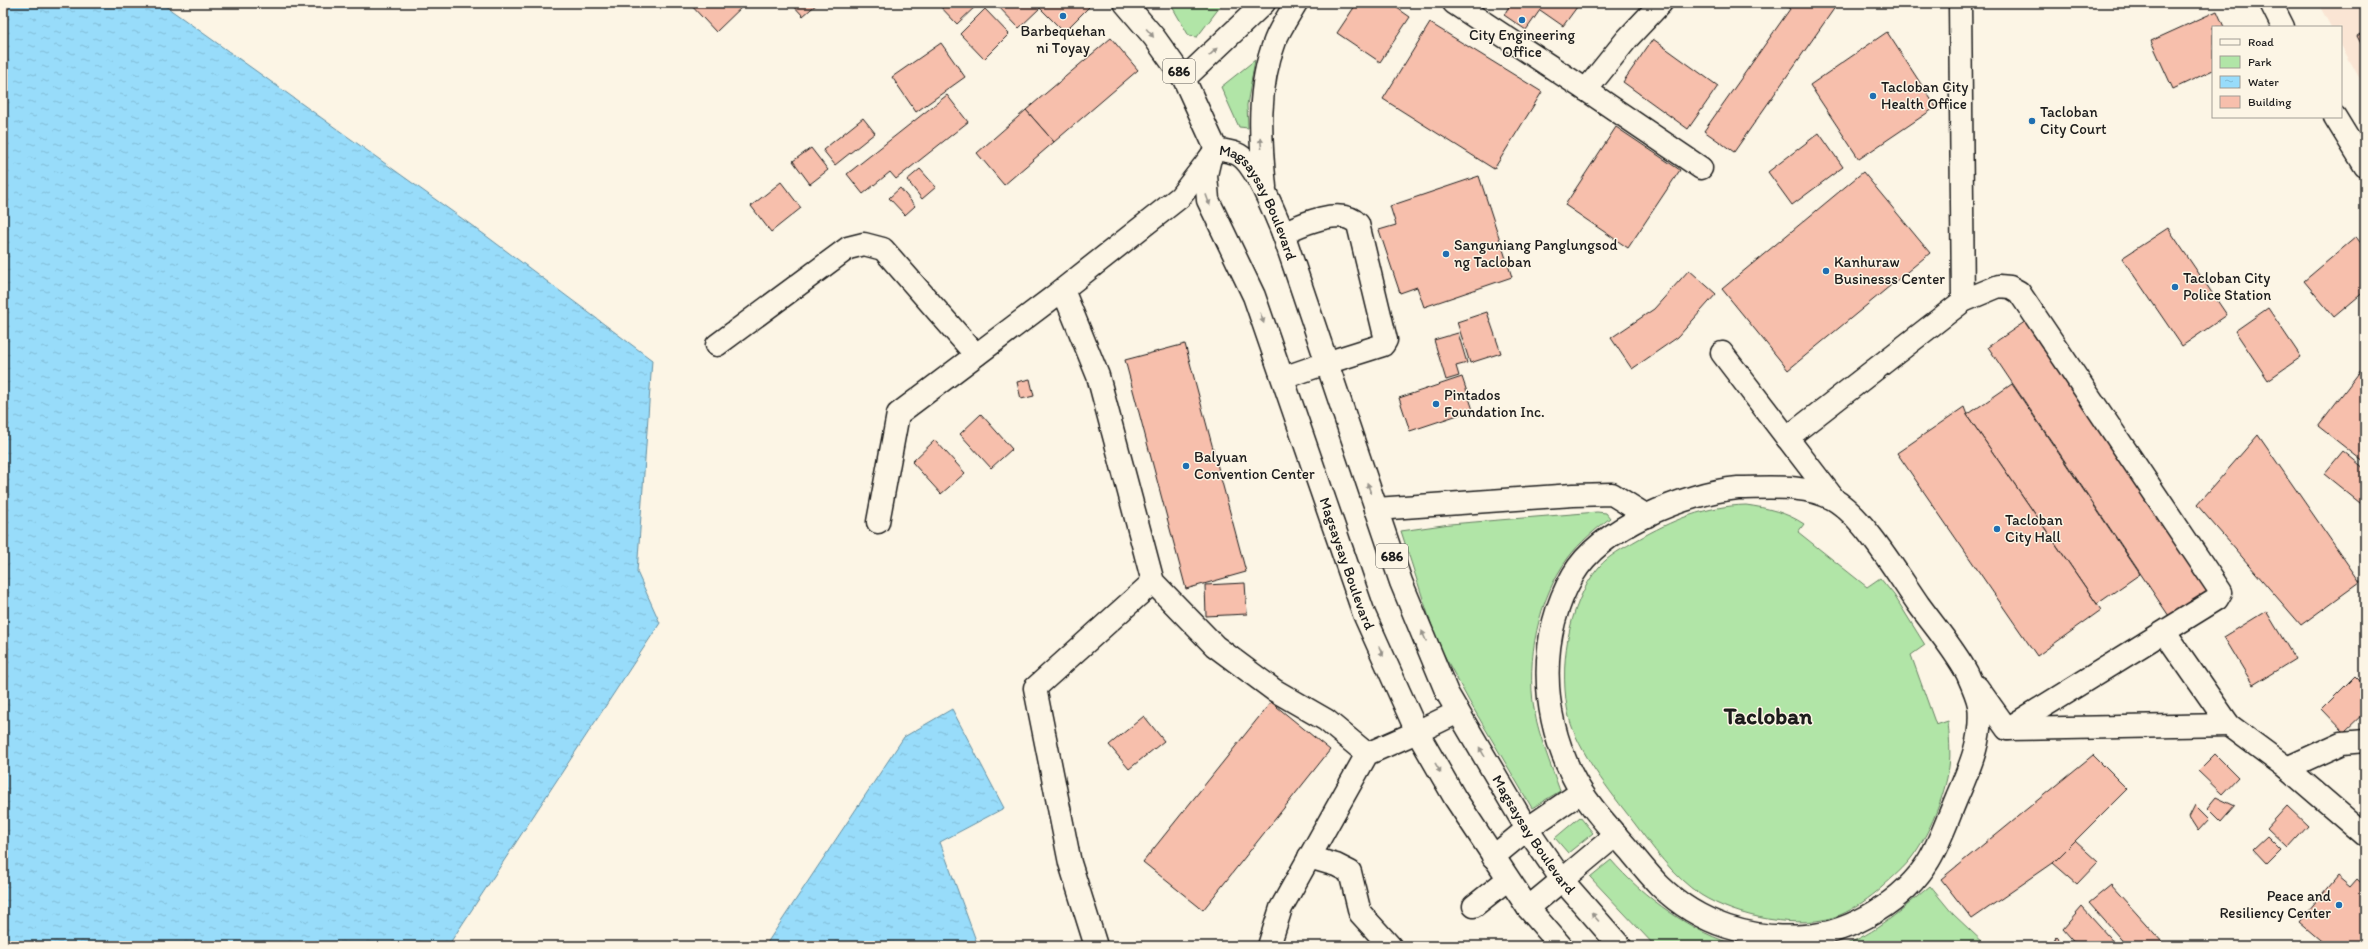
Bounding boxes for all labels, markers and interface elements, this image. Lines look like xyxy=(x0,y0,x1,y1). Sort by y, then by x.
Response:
marker: Barbequehan ni Toyay xyxy=(1058,11,1068,21)
marker: City Engineering Office xyxy=(1517,15,1527,25)
place label: Barbequehan ni Toyay xyxy=(1021,22,1106,57)
place label: City Engineering Office xyxy=(1469,26,1575,61)
legend xyxy=(2212,26,2342,118)
one-way arrow xyxy=(1146,27,1155,38)
text: Road xyxy=(2248,35,2274,49)
one-way arrow xyxy=(1208,48,1217,57)
text: Park xyxy=(2248,55,2272,69)
road number: 686 xyxy=(1163,59,1195,83)
text: Water xyxy=(2248,75,2279,89)
place label: Tacloban City Health Office xyxy=(1881,78,1968,113)
marker: Tacloban City Health Office xyxy=(1868,91,1878,101)
text: Building xyxy=(2248,95,2292,109)
place label: Tacloban City Court xyxy=(2040,103,2107,138)
marker: Tacloban City Court xyxy=(2027,116,2037,126)
one-way arrow xyxy=(1257,137,1264,149)
street label: Magsaysay Boulevard xyxy=(1218,141,1301,263)
one-way arrow xyxy=(1206,194,1212,206)
place label: Sanguniang Panglungsod ng Tacloban xyxy=(1454,236,1618,271)
marker: Sanguniang Panglungsod ng Tacloban xyxy=(1441,249,1451,259)
place label: Kanhuraw Businesss Center xyxy=(1834,253,1945,288)
marker: Kanhuraw Businesss Center xyxy=(1821,266,1831,276)
place label: Tacloban City Police Station xyxy=(2183,269,2271,304)
marker: Tacloban City Police Station xyxy=(2170,282,2180,292)
one-way arrow xyxy=(1259,313,1265,325)
place label: Pintados Foundation Inc. xyxy=(1444,386,1545,421)
marker: Pintados Foundation Inc. xyxy=(1431,399,1441,409)
place label: Balyuan Convention Center xyxy=(1194,448,1315,483)
marker: Balyuan Convention Center xyxy=(1181,461,1191,471)
one-way arrow xyxy=(1365,482,1371,494)
street label: Magsaysay Boulevard xyxy=(1315,495,1379,632)
place label: Tacloban City Hall xyxy=(2005,511,2063,546)
marker: Tacloban City Hall xyxy=(1992,524,2002,534)
road number: 686 xyxy=(1376,544,1408,568)
one-way arrow xyxy=(1420,630,1426,642)
one-way arrow xyxy=(1378,646,1384,657)
district label: Tacloban xyxy=(1723,702,1813,730)
one-way arrow xyxy=(1478,746,1485,758)
one-way arrow xyxy=(1434,762,1441,774)
street label: Magsaysay Boulevard xyxy=(1488,772,1579,898)
place label: Peace and Resiliency Center xyxy=(2219,887,2331,922)
marker: Peace and Resiliency Center xyxy=(2334,900,2344,910)
one-way arrow xyxy=(1590,911,1599,922)

